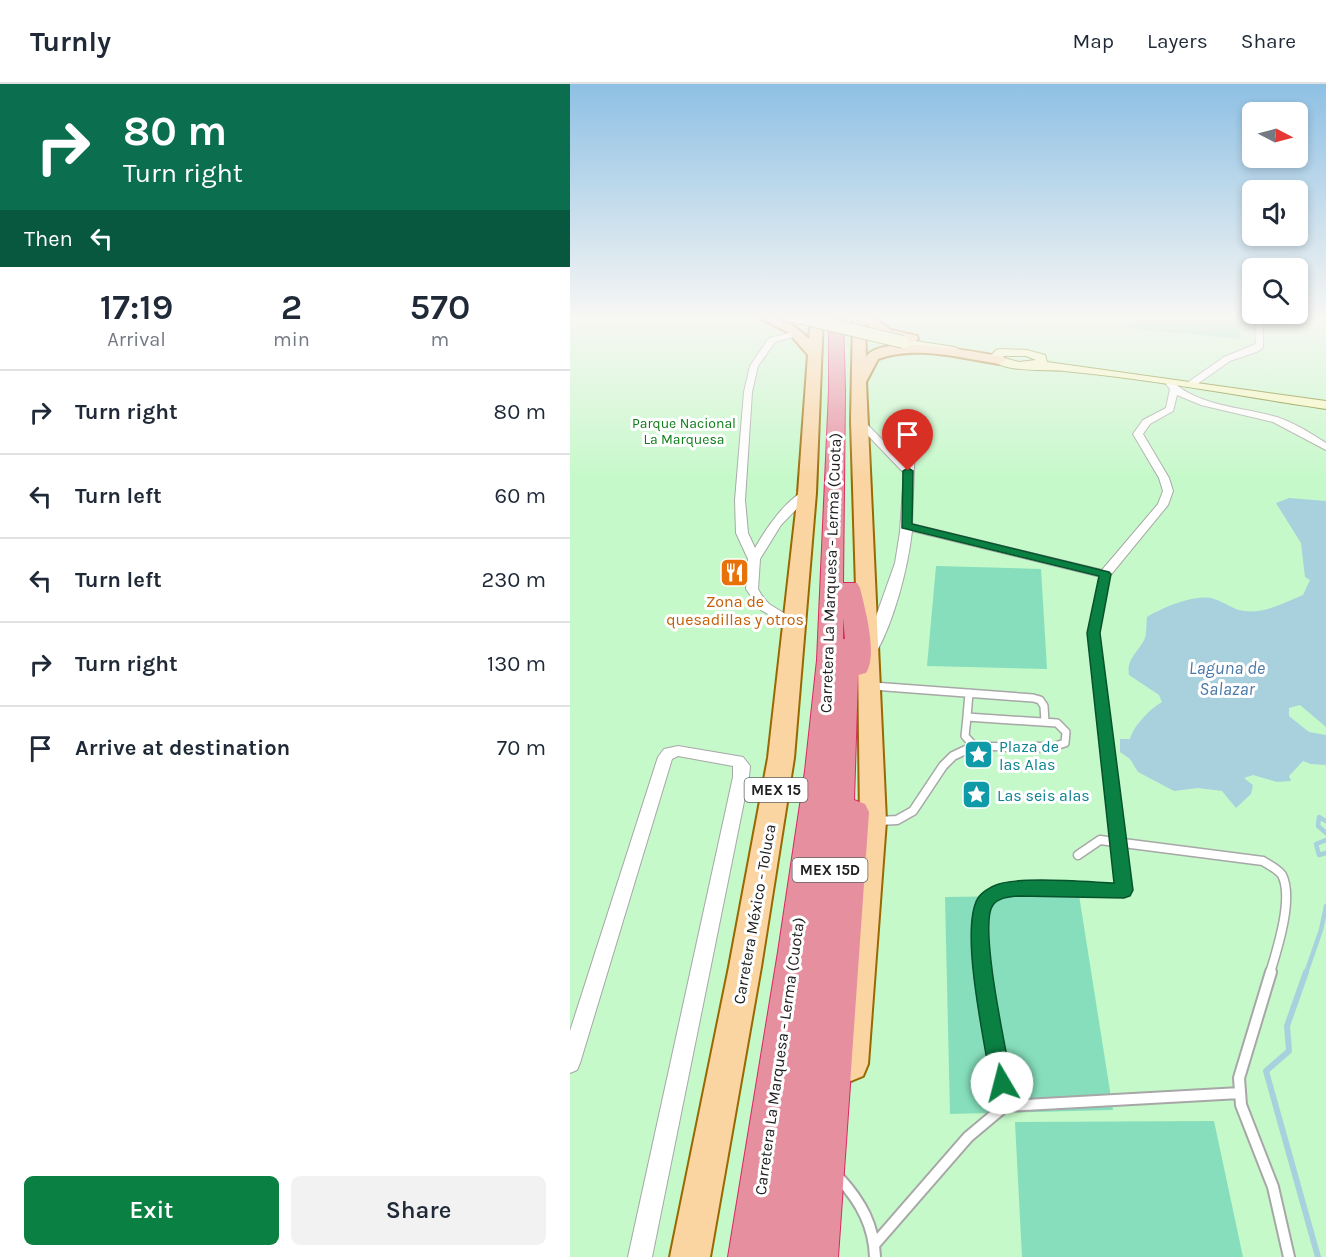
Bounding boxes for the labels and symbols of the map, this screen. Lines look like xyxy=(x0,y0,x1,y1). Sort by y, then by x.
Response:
north arrow xyxy=(1242,102,1308,168)
pin xyxy=(882,409,933,471)
park label: Parque Nacional La Marquesa xyxy=(632,415,736,448)
street label: Carretera La Marquesa - Lerma (Cuota) xyxy=(816,433,845,713)
restaurant icon: Zona de quesadillas y otros xyxy=(719,557,751,589)
place label: Zona de quesadillas y otros xyxy=(666,592,804,629)
water label: Laguna de Salazar xyxy=(1189,657,1265,700)
place label: Plaza de las Alas xyxy=(999,737,1059,774)
place icon: Plaza de las Alas xyxy=(962,739,994,771)
road number: MEX 15 xyxy=(744,778,808,802)
place icon: Las seis alas xyxy=(960,779,992,811)
place label: Las seis alas xyxy=(997,786,1090,805)
street label: Carretera México - Toluca xyxy=(729,823,780,1006)
road number: MEX 15D xyxy=(792,858,868,882)
street label: Carretera La Marquesa - Lerma (Cuota) xyxy=(751,916,808,1196)
position arrow xyxy=(970,1051,1034,1115)

